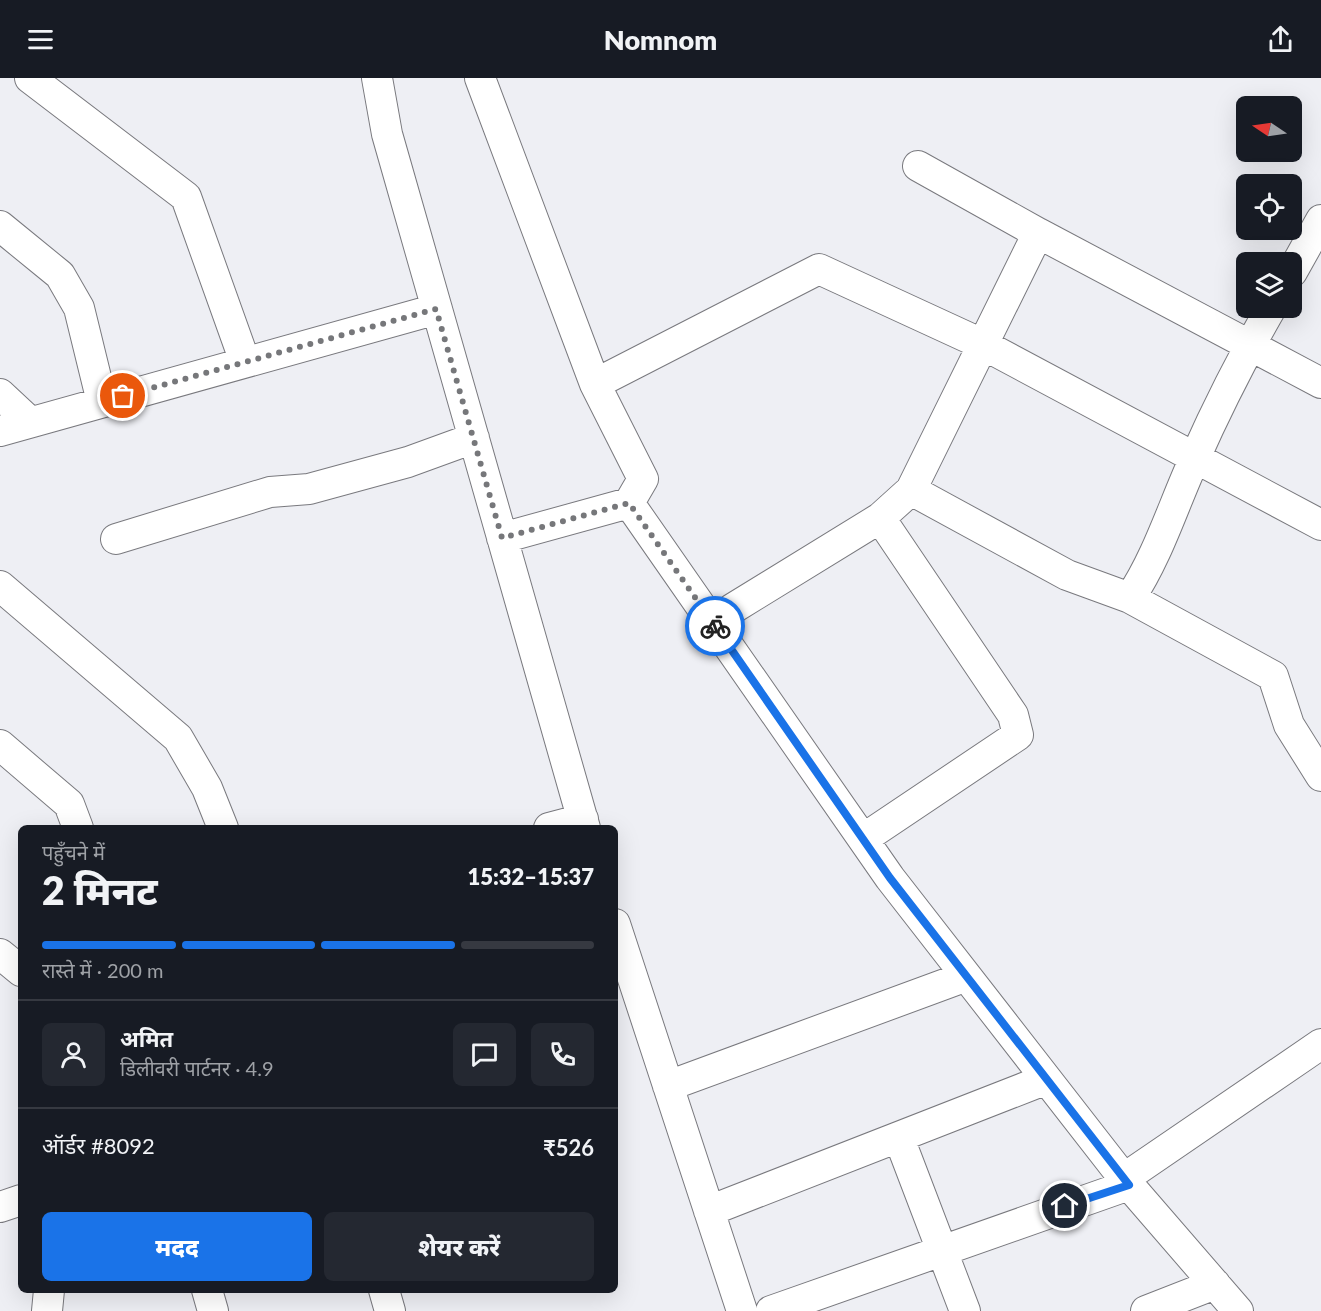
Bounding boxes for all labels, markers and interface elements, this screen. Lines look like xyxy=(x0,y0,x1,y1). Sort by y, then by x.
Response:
icon: menu xyxy=(24,23,57,56)
text: Nomnom xyxy=(604,23,717,56)
icon: share xyxy=(1264,23,1297,56)
north arrow xyxy=(1236,96,1302,162)
map controls xyxy=(1236,96,1302,318)
button: locate xyxy=(1236,174,1302,240)
button: layers xyxy=(1236,252,1302,318)
pin xyxy=(97,370,148,421)
icon: bag xyxy=(106,379,139,412)
courier xyxy=(685,596,745,656)
icon: bike xyxy=(699,610,732,643)
text: पहुँचने में xyxy=(42,840,105,864)
text: 15:32–15:37 xyxy=(468,863,594,890)
text: 2 मिनट xyxy=(42,867,158,913)
text: रास्ते में · 200 m xyxy=(42,958,163,982)
button: person xyxy=(42,1023,105,1086)
button: chat xyxy=(453,1023,516,1086)
button: phone xyxy=(531,1023,594,1086)
text: अमित xyxy=(120,1025,173,1052)
text: डिलीवरी पार्टनर · 4.9 xyxy=(120,1056,273,1080)
text: ऑर्डर #8092 xyxy=(42,1132,155,1159)
text: ₹526 xyxy=(543,1134,594,1161)
pin xyxy=(1039,1180,1090,1231)
icon: home xyxy=(1048,1189,1081,1222)
button: मदद xyxy=(42,1212,312,1281)
button: शेयर करें xyxy=(324,1212,594,1281)

